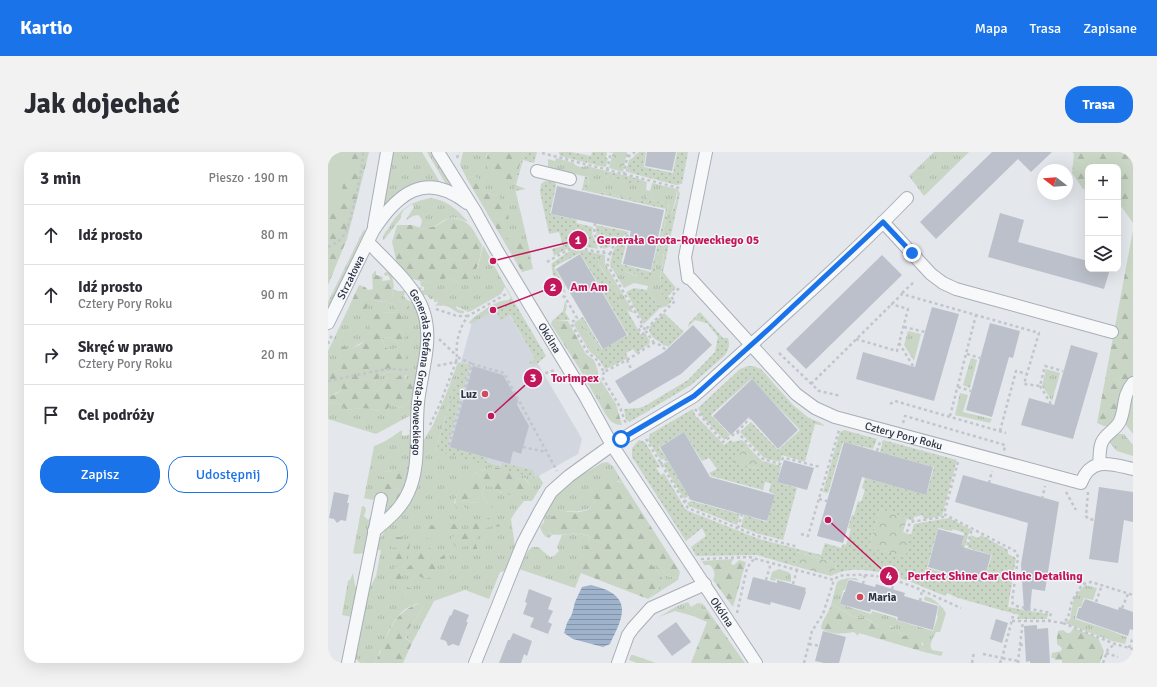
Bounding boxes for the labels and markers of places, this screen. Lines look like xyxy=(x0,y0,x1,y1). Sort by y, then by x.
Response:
callout: Generała Grota-Roweckiego 05 xyxy=(568,228,767,252)
callout: Am Am xyxy=(543,275,616,299)
callout: Torimpex xyxy=(523,366,607,390)
place label: Luz xyxy=(460,388,477,401)
marker: Luz xyxy=(480,389,490,399)
callout: Perfect Shine Car Clinic Detailing xyxy=(879,564,1090,588)
place label: Maria xyxy=(868,591,897,604)
marker: Maria xyxy=(855,592,865,602)

